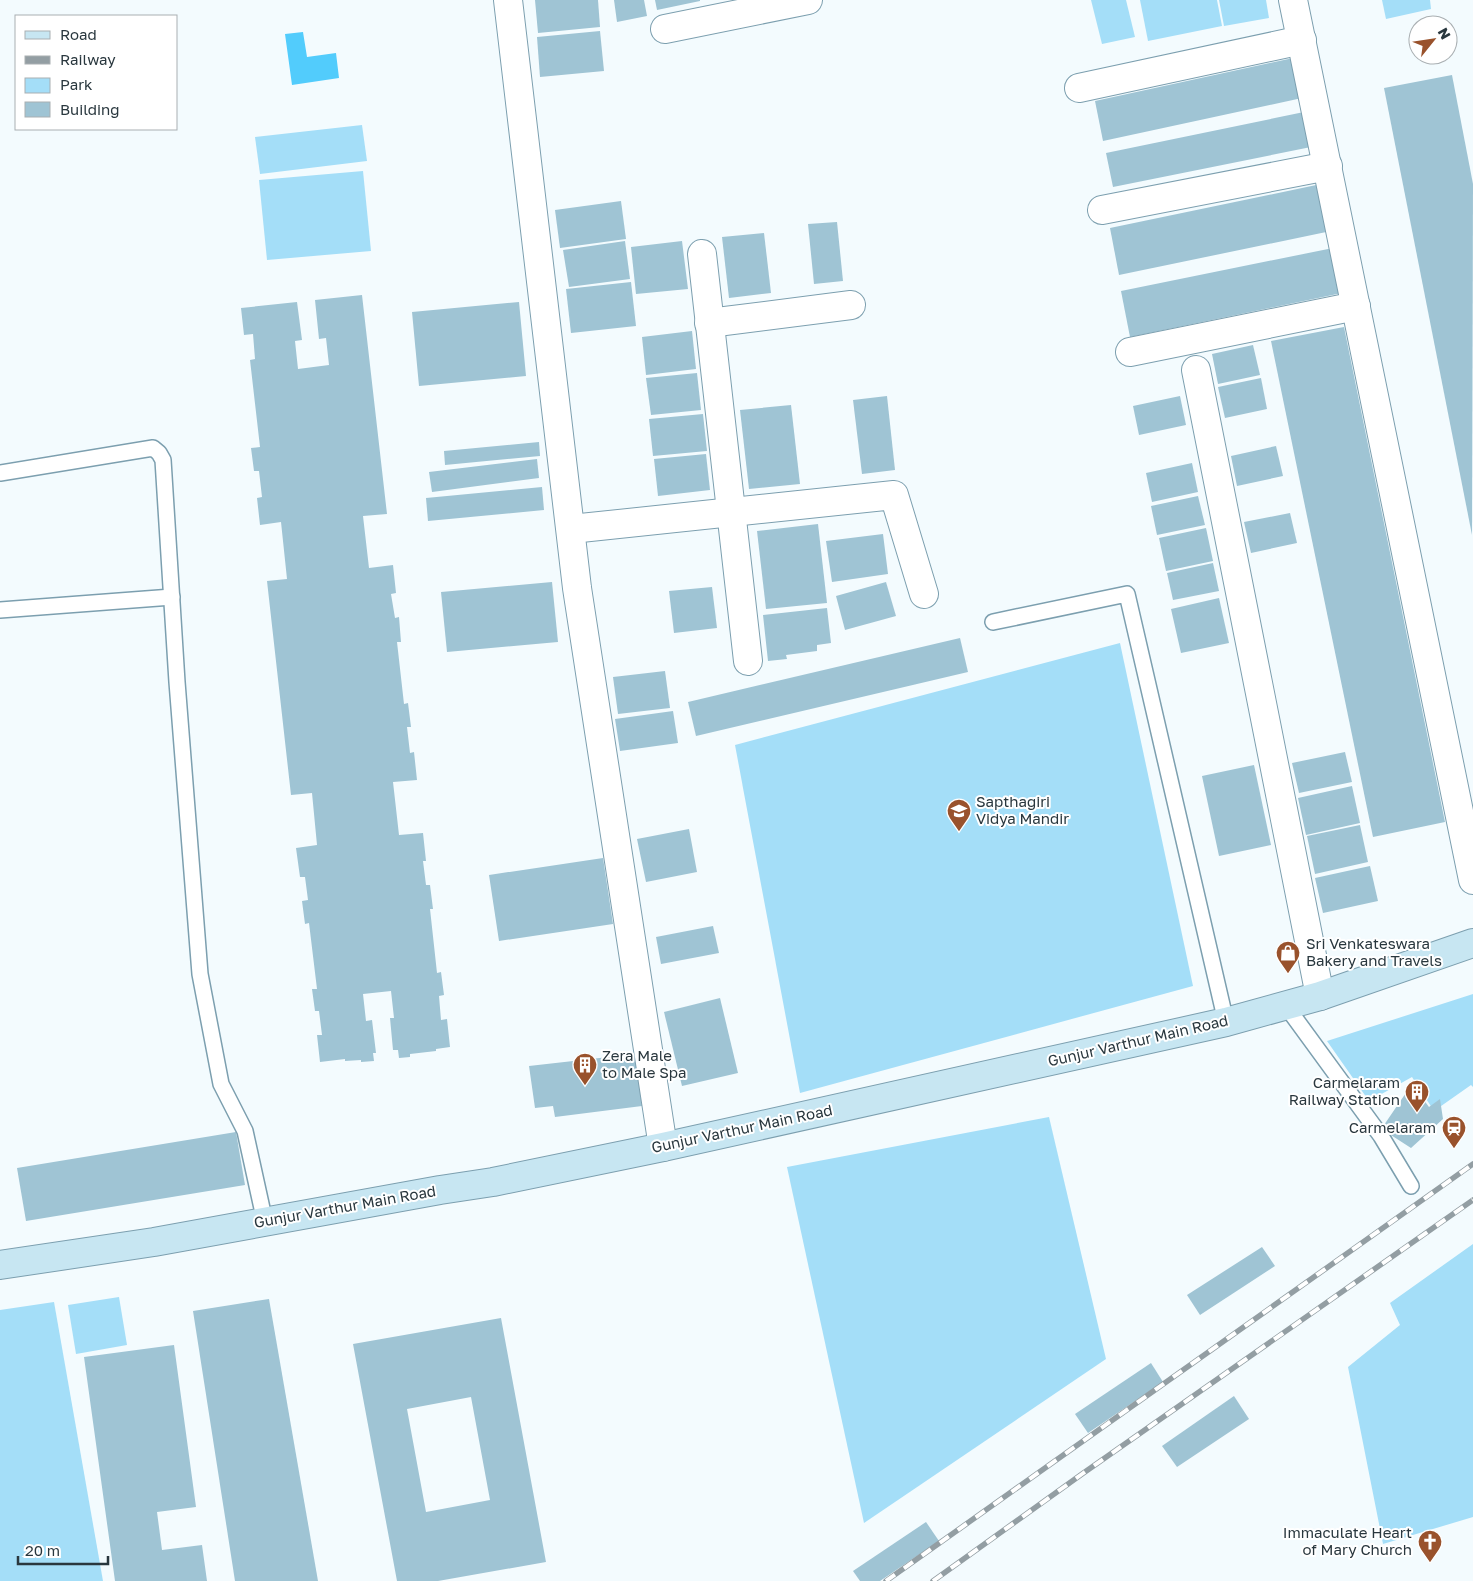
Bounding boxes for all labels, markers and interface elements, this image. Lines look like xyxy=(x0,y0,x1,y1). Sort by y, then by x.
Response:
legend xyxy=(15,15,178,130)
north arrow xyxy=(1408,15,1458,65)
text: N xyxy=(1435,24,1455,42)
text: Road xyxy=(60,25,97,43)
text: Railway xyxy=(60,50,116,68)
text: Park xyxy=(60,75,93,93)
text: Building xyxy=(60,100,120,118)
place label: Sapthagiri Vidya Mandir xyxy=(976,792,1069,827)
school or university icon: Sapthagiri Vidya Mandir xyxy=(946,798,972,832)
place label: Sri Venkateswara Bakery and Travels xyxy=(1306,934,1442,969)
shop icon: Sri Venkateswara Bakery and Travels xyxy=(1275,940,1301,974)
street label: Gunjur Varthur Main Road xyxy=(1046,1011,1230,1070)
place label: Zera Male to Male Spa xyxy=(602,1046,687,1081)
building icon: Zera Male to Male Spa xyxy=(572,1052,598,1086)
place label: Carmelaram Railway Station xyxy=(1289,1073,1400,1108)
building icon: Carmelaram Railway Station xyxy=(1404,1079,1430,1113)
street label: Gunjur Varthur Main Road xyxy=(650,1100,834,1156)
station icon: Carmelaram xyxy=(1441,1115,1467,1149)
place label: Carmelaram xyxy=(1349,1118,1436,1136)
street label: Gunjur Varthur Main Road xyxy=(252,1181,437,1231)
place label: Immaculate Heart of Mary Church xyxy=(1283,1523,1412,1558)
church icon: Immaculate Heart of Mary Church xyxy=(1417,1529,1443,1563)
scale bar xyxy=(18,1534,108,1566)
text: 20 m xyxy=(25,1541,60,1559)

